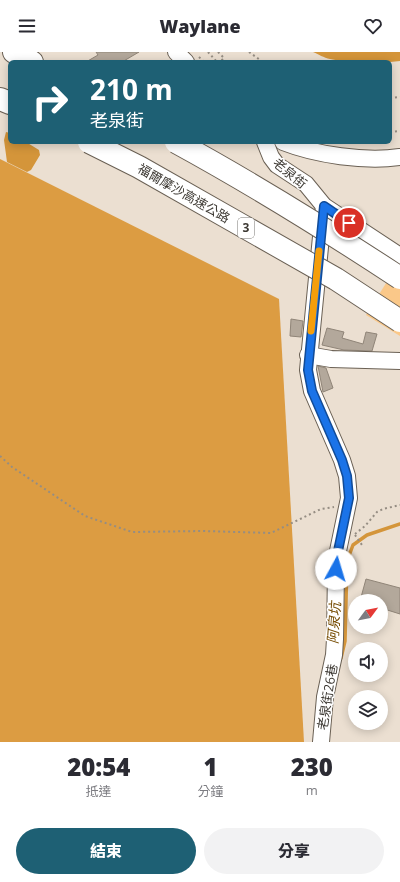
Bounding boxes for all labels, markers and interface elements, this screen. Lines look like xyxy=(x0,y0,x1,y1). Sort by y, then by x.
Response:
text: Waylane xyxy=(159,14,241,38)
icon: menu xyxy=(16,15,38,37)
icon: heart xyxy=(362,15,384,37)
text: 210 m xyxy=(90,70,173,108)
icon: right xyxy=(24,76,76,128)
text: 老泉街 xyxy=(90,108,144,132)
street label: 老泉街 xyxy=(269,154,311,192)
street label: 福爾摩沙高速公路 xyxy=(134,159,234,227)
pin xyxy=(332,206,366,240)
icon: arrive xyxy=(338,212,360,234)
road number: 3 xyxy=(238,218,254,238)
position arrow xyxy=(315,548,357,590)
north arrow xyxy=(348,594,388,634)
map controls xyxy=(348,594,388,730)
water label: 阿泉坑 xyxy=(323,599,345,645)
button: sound xyxy=(348,642,388,682)
street label: 老泉街26巷 xyxy=(313,663,341,731)
button: layers xyxy=(348,690,388,730)
text: 20:54 xyxy=(67,750,130,783)
text: 1 xyxy=(203,750,218,783)
text: 230 xyxy=(291,750,333,783)
text: m xyxy=(306,781,318,799)
text: 抵達 xyxy=(86,782,112,800)
text: 分鐘 xyxy=(197,782,223,800)
button: 結束 xyxy=(16,828,196,874)
button: 分享 xyxy=(204,828,384,874)

